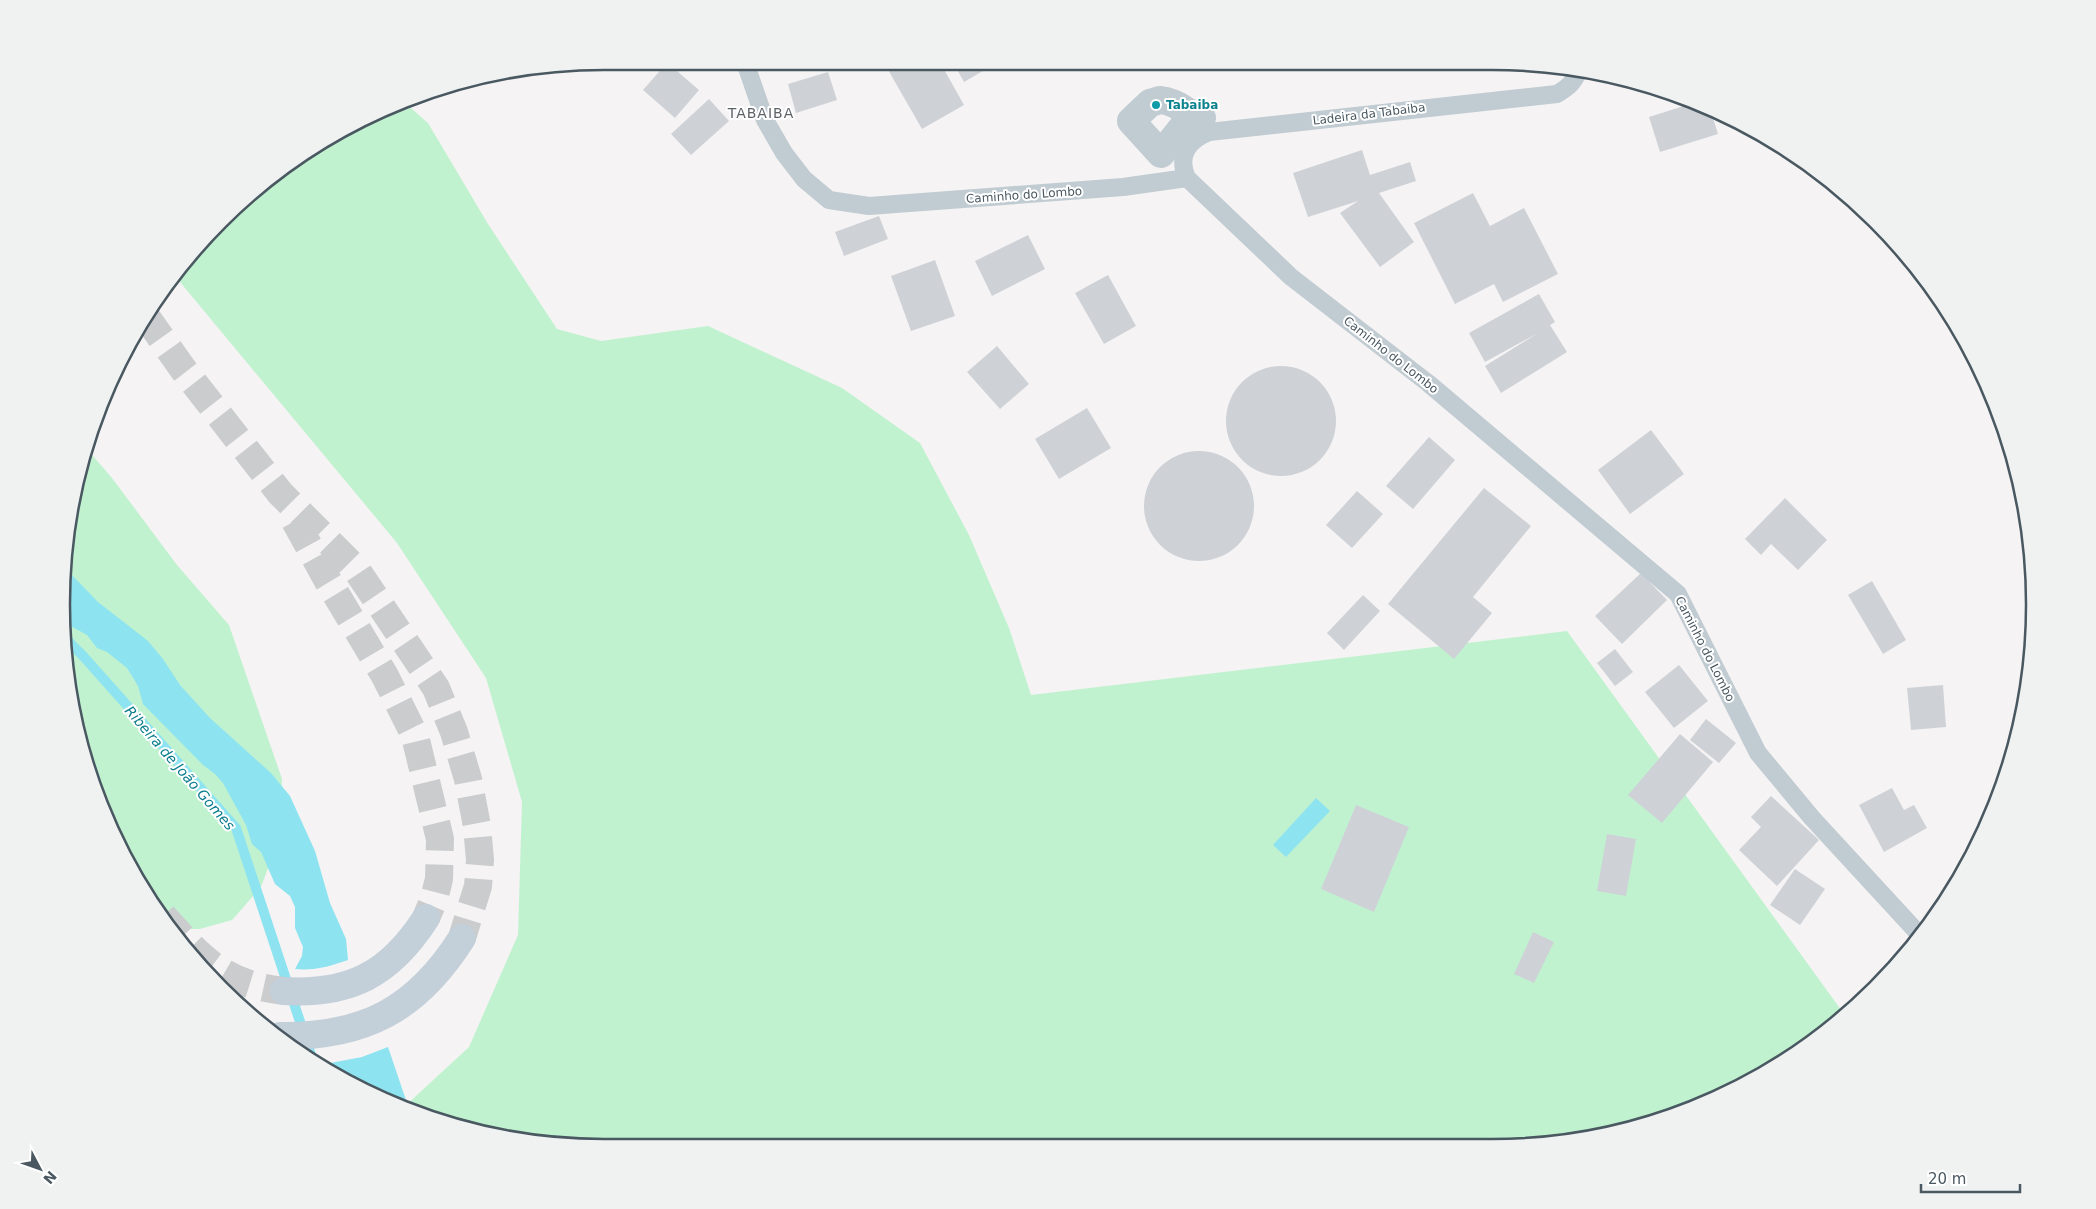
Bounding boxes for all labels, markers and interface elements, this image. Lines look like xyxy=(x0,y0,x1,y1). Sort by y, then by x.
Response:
place label: Tabaiba xyxy=(1166,98,1218,112)
marker: Tabaiba xyxy=(1150,99,1162,111)
street label: Ladeira da Tabaiba xyxy=(1312,100,1426,128)
district label: TABAIBA xyxy=(727,105,794,121)
street label: Caminho do Lombo xyxy=(965,184,1083,206)
street label: Caminho do Lombo xyxy=(1341,314,1441,396)
street label: Caminho do Lombo xyxy=(1672,594,1738,704)
water label: Ribeira de João Gomes xyxy=(122,703,238,833)
north arrow xyxy=(15,1144,65,1194)
scale bar xyxy=(1921,1162,2020,1194)
text: N xyxy=(40,1168,60,1187)
text: 20 m xyxy=(1928,1170,1966,1188)

